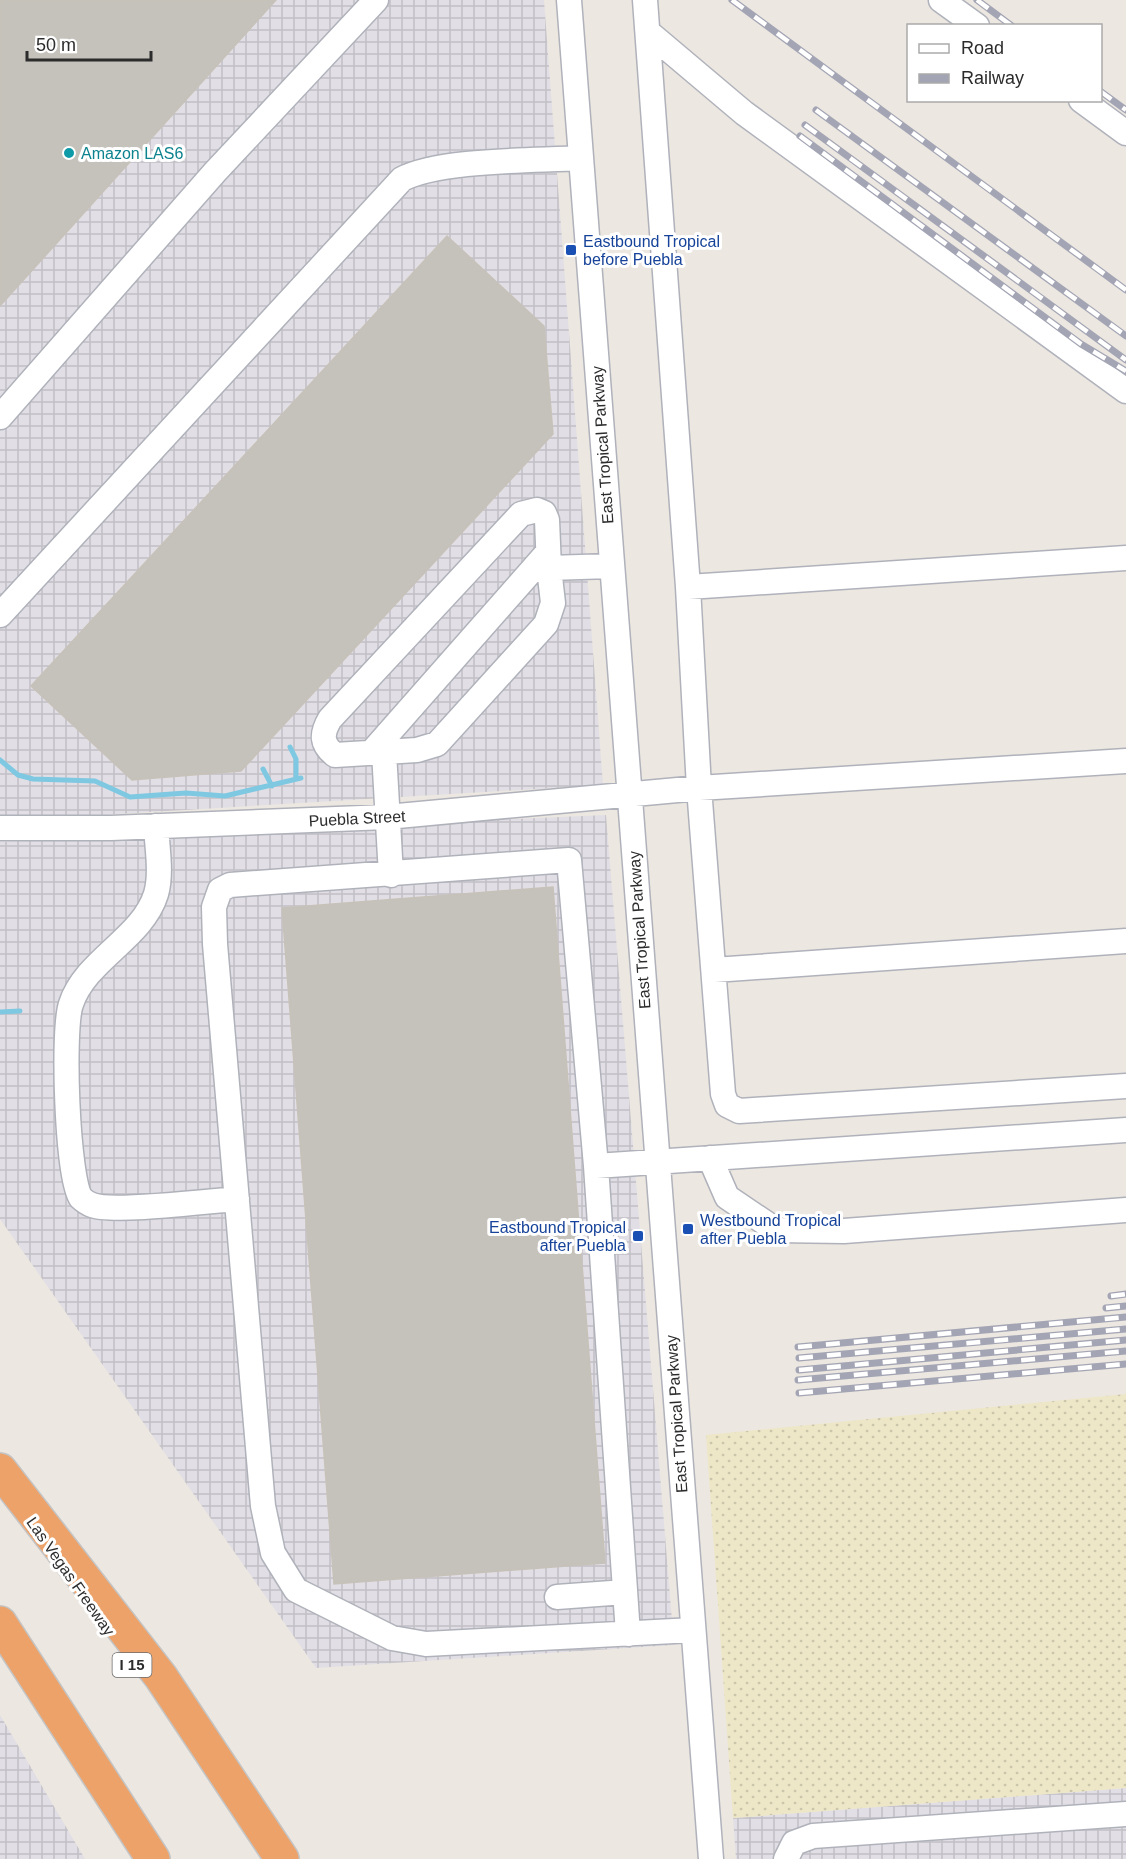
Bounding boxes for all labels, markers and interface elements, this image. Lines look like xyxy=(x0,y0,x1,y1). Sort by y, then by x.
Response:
scale bar xyxy=(27,24,152,62)
legend xyxy=(907,24,1102,102)
text: 50 m xyxy=(36,35,76,55)
text: Road xyxy=(961,38,1004,58)
text: Railway xyxy=(961,68,1024,88)
place label: Amazon LAS6 xyxy=(81,145,183,162)
marker: Amazon LAS6 xyxy=(62,146,76,160)
place label: Eastbound Tropical before Puebla xyxy=(583,233,720,268)
marker: Eastbound Tropical before Puebla xyxy=(564,243,578,257)
street label: East Tropical Parkway xyxy=(588,365,616,525)
street label: Puebla Street xyxy=(308,807,406,830)
street label: East Tropical Parkway xyxy=(625,850,653,1010)
place label: Westbound Tropical after Puebla xyxy=(700,1212,841,1247)
place label: Eastbound Tropical after Puebla xyxy=(489,1219,626,1254)
marker: Westbound Tropical after Puebla xyxy=(681,1222,695,1236)
marker: Eastbound Tropical after Puebla xyxy=(631,1229,645,1243)
street label: East Tropical Parkway xyxy=(662,1334,690,1494)
street label: Las Vegas Freeway xyxy=(23,1514,118,1639)
road number: I 15 xyxy=(112,1653,152,1677)

